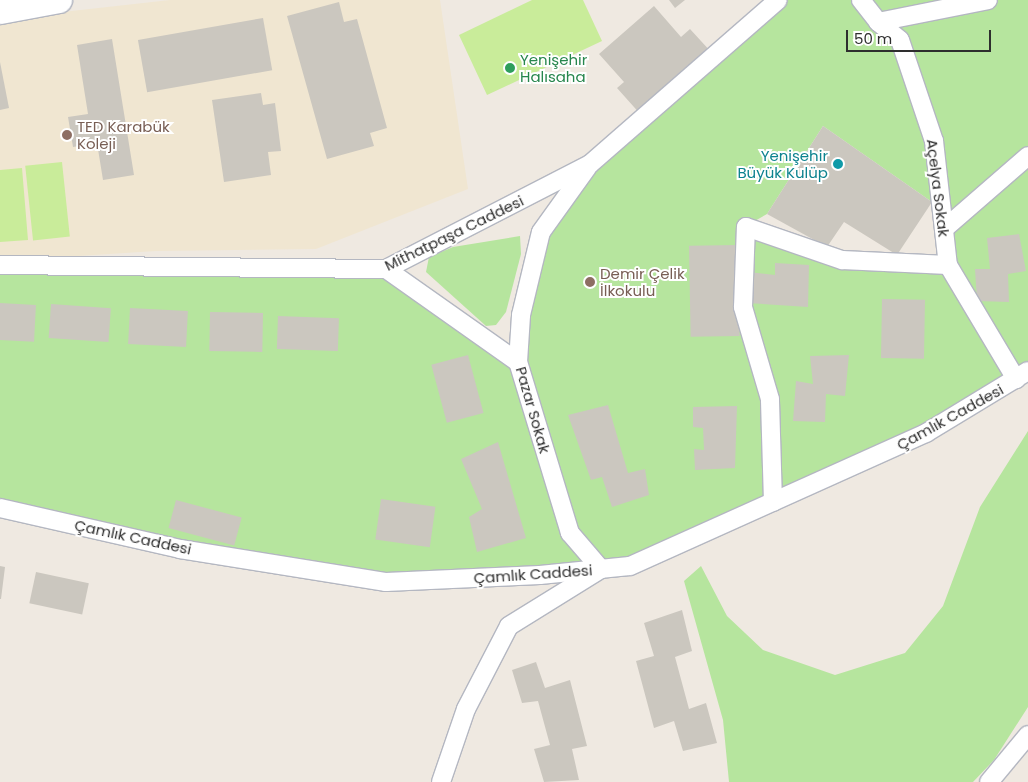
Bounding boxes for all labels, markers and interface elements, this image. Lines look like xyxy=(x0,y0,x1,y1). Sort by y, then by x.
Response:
scale bar xyxy=(848,20,993,52)
text: 50 m xyxy=(854,28,892,49)
place label: Yenişehir Halısaha xyxy=(520,50,587,85)
marker: Yenişehir Halısaha xyxy=(504,62,516,74)
place label: TED Karabük Koleji xyxy=(77,117,170,152)
marker: TED Karabük Koleji xyxy=(61,129,73,141)
street label: Açelya Sokak xyxy=(923,138,953,238)
place label: Yenişehir Büyük Kulüp xyxy=(737,146,828,181)
marker: Yenişehir Büyük Kulüp xyxy=(832,158,844,170)
street label: Mithatpaşa Caddesi xyxy=(382,192,526,274)
place label: Demir Çelik İlkokulu xyxy=(600,264,685,299)
marker: Demir Çelik İlkokulu xyxy=(584,276,596,288)
street label: Pazar Sokak xyxy=(512,365,554,455)
street label: Çamlık Caddesi xyxy=(894,380,1006,454)
street label: Çamlık Caddesi xyxy=(73,516,193,558)
street label: Çamlık Caddesi xyxy=(473,561,593,587)

